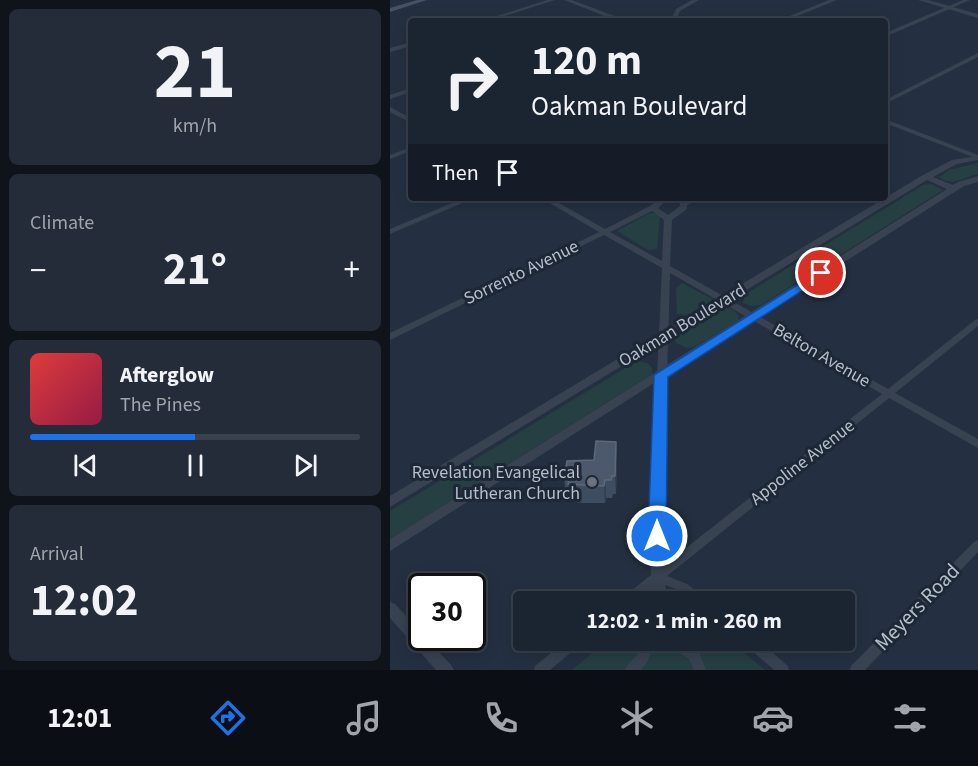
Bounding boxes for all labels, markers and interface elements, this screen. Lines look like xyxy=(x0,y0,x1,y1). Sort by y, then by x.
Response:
text: 21 xyxy=(154,17,236,128)
text: 120 m xyxy=(531,31,642,91)
icon: right xyxy=(432,42,510,120)
text: Oakman Boulevard xyxy=(531,87,747,126)
text: km/h xyxy=(173,112,217,140)
icon: arrive xyxy=(491,156,524,189)
text: Then xyxy=(432,157,479,189)
text: Climate xyxy=(30,209,94,237)
street label: Sorrento Avenue xyxy=(460,234,583,311)
text: 21° xyxy=(163,238,227,302)
text: − xyxy=(30,247,46,294)
text: + xyxy=(344,247,360,294)
pin xyxy=(795,247,846,298)
icon: arrive xyxy=(804,256,837,289)
street label: Oakman Boulevard xyxy=(614,278,751,373)
street label: Belton Avenue xyxy=(768,317,875,393)
text: Afterglow xyxy=(120,359,214,391)
text: The Pines xyxy=(120,391,201,419)
street label: Appoline Avenue xyxy=(745,414,860,511)
icon: previous xyxy=(69,449,102,482)
icon: pause xyxy=(179,449,212,482)
icon: next xyxy=(289,449,322,482)
place label: Revelation Evangelical Lutheran Church xyxy=(412,460,580,506)
marker: Revelation Evangelical Lutheran Church xyxy=(585,475,599,489)
position arrow xyxy=(625,504,689,568)
text: Arrival xyxy=(30,540,84,568)
street label: Meyers Road xyxy=(868,557,966,657)
text: 12:02 xyxy=(30,569,139,633)
speed limit sign: 30 xyxy=(408,573,486,651)
text: 12:02 · 1 min · 260 m xyxy=(586,605,782,637)
icon: directions xyxy=(207,697,249,739)
icon: music xyxy=(343,697,385,739)
icon: phone xyxy=(480,697,522,739)
icon: climate xyxy=(616,697,658,739)
icon: car xyxy=(752,697,794,739)
icon: filters xyxy=(889,697,931,739)
text: 12:01 xyxy=(47,699,112,738)

